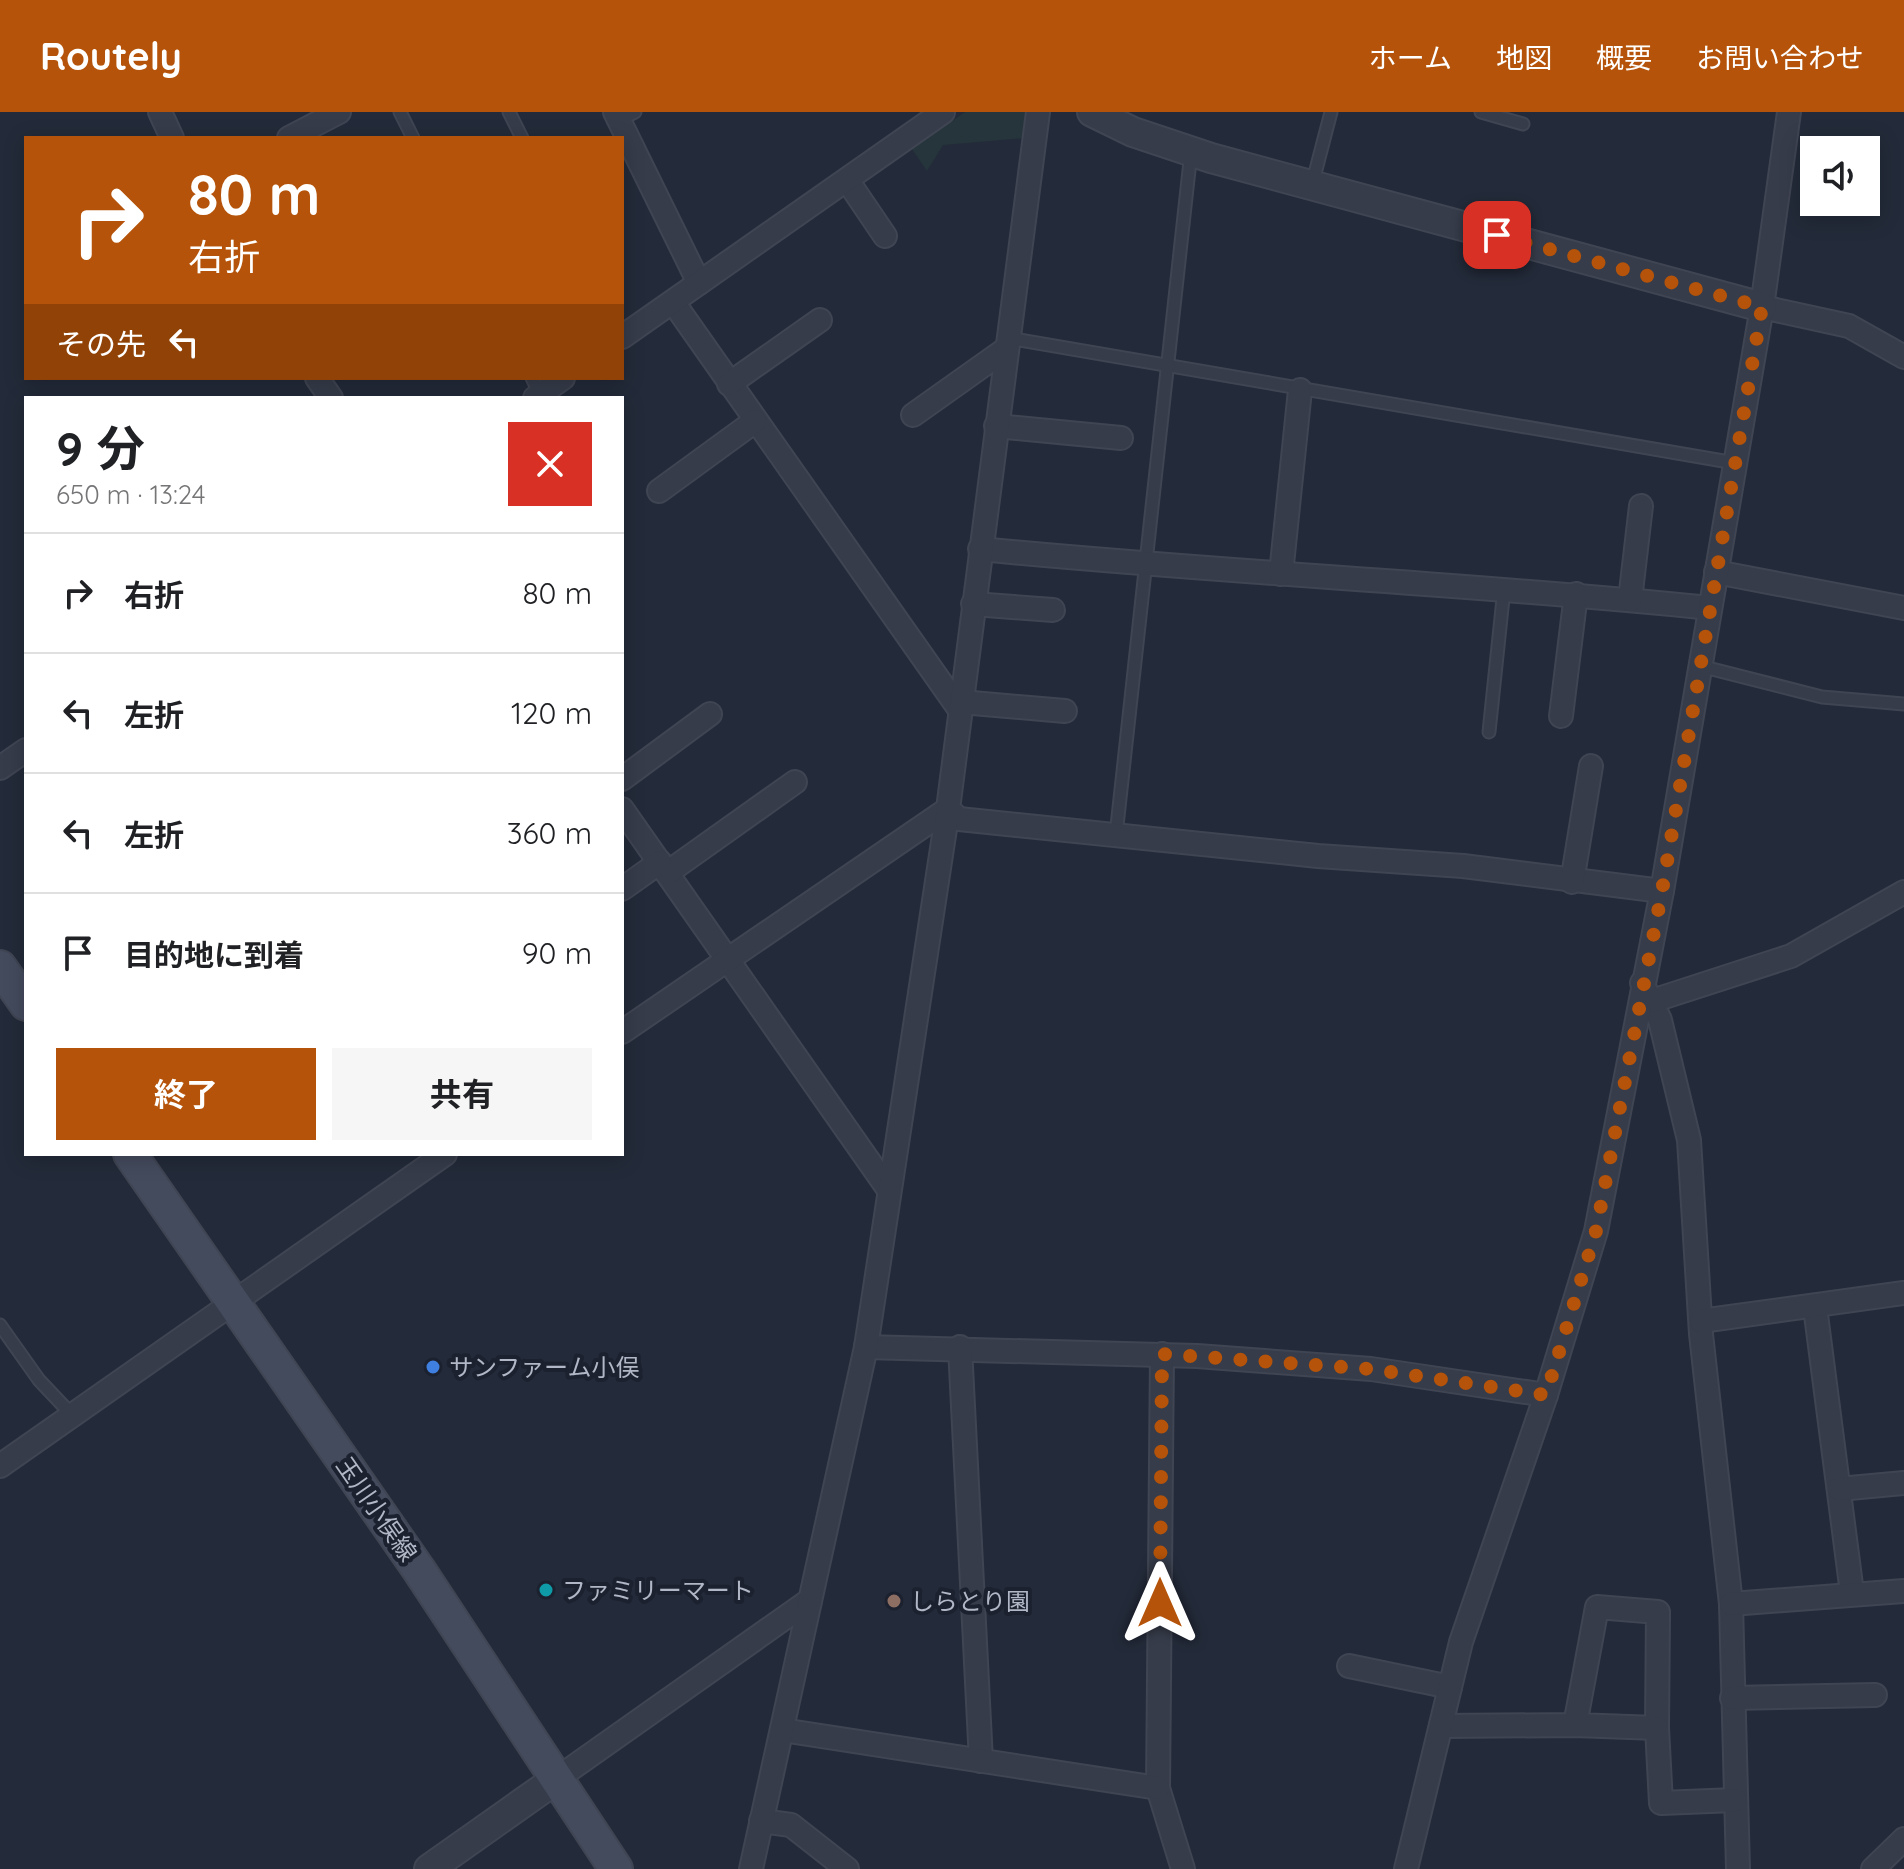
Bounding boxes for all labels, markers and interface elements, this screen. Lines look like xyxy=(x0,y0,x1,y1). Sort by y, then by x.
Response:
text: Routely xyxy=(40,32,182,80)
text: ホーム xyxy=(1369,40,1452,75)
text: 地図 xyxy=(1496,40,1552,75)
text: 概要 xyxy=(1596,40,1652,75)
text: お問い合わせ xyxy=(1696,40,1864,75)
map controls xyxy=(1800,136,1880,216)
button: sound xyxy=(1800,136,1880,216)
text: 80 m xyxy=(188,159,320,229)
icon: right xyxy=(56,168,160,272)
pin xyxy=(1463,201,1531,269)
icon: arrive xyxy=(1475,213,1519,257)
text: 右折 xyxy=(188,234,260,279)
icon: left xyxy=(162,320,206,364)
text: その先 xyxy=(56,325,146,363)
text: 9 分 xyxy=(56,418,145,478)
button: close xyxy=(508,422,592,506)
text: 650 m · 13:24 xyxy=(56,478,206,511)
icon: right xyxy=(56,571,100,615)
text: 80 m xyxy=(522,574,592,612)
text: 右折 xyxy=(124,576,184,614)
icon: left xyxy=(56,691,100,735)
text: 120 m xyxy=(511,694,592,732)
text: 左折 xyxy=(124,696,184,734)
icon: left xyxy=(56,811,100,855)
text: 360 m xyxy=(507,814,592,852)
text: 左折 xyxy=(124,816,184,854)
icon: arrive xyxy=(56,931,100,975)
text: 90 m xyxy=(522,934,592,972)
text: 目的地に到着 xyxy=(124,936,304,974)
button: 終了 xyxy=(56,1048,316,1140)
button: 共有 xyxy=(332,1048,592,1140)
place label: サンファーム小俣 xyxy=(449,1352,640,1382)
marker: サンファーム小俣 xyxy=(424,1358,442,1376)
street label: 玉川小俣線 xyxy=(330,1451,424,1567)
position arrow xyxy=(1118,1561,1202,1645)
place label: ファミリーマート xyxy=(562,1575,754,1605)
marker: ファミリーマート xyxy=(537,1581,555,1599)
place label: しらとり園 xyxy=(910,1586,1030,1616)
marker: しらとり園 xyxy=(885,1592,903,1610)

